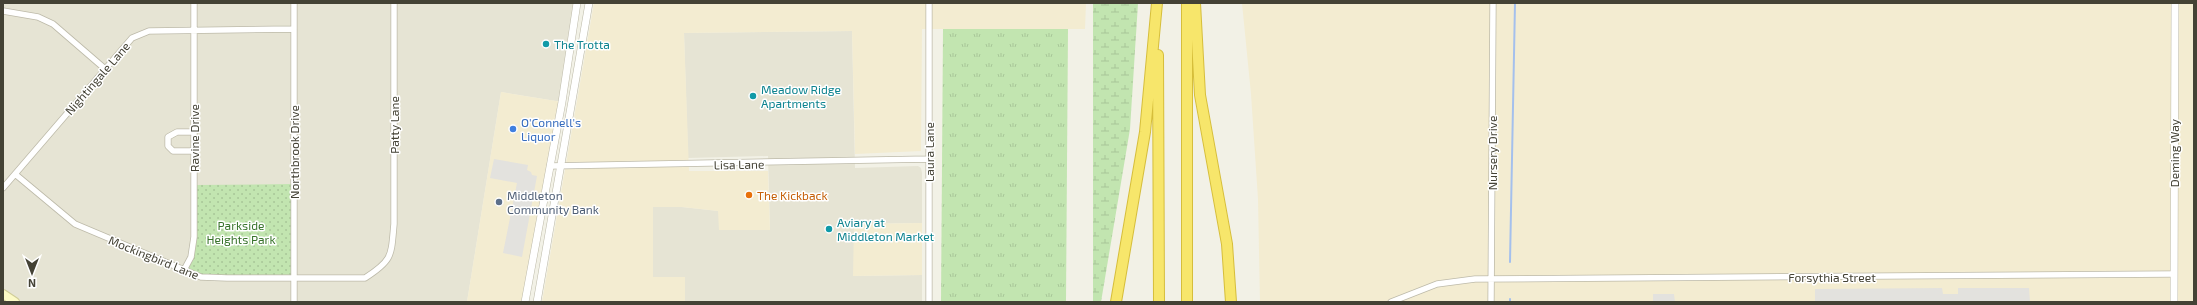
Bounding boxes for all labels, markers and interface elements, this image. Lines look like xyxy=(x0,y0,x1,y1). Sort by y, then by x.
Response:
place label: The Trotta xyxy=(554,37,610,51)
street label: Nightingale Lane xyxy=(62,39,132,117)
marker: The Trotta xyxy=(541,39,551,49)
place label: Meadow Ridge Apartments xyxy=(761,82,841,110)
marker: Meadow Ridge Apartments xyxy=(748,91,758,101)
street label: Patty Lane xyxy=(387,96,401,154)
street label: Ravine Drive xyxy=(187,104,201,172)
street label: Northbrook Drive xyxy=(287,105,301,199)
place label: O'Connell's Liquor xyxy=(521,115,581,143)
street label: Nursery Drive xyxy=(1485,116,1499,190)
street label: Deming Way xyxy=(2167,118,2181,187)
street label: Laura Lane xyxy=(922,122,936,182)
marker: O'Connell's Liquor xyxy=(508,124,518,134)
street label: Lisa Lane xyxy=(714,157,764,171)
place label: Middleton Community Bank xyxy=(507,188,599,216)
place label: The Kickback xyxy=(757,188,828,202)
marker: The Kickback xyxy=(744,190,754,200)
marker: Middleton Community Bank xyxy=(494,197,504,207)
place label: Aviary at Middleton Market xyxy=(837,215,935,243)
park label: Parkside Heights Park xyxy=(207,218,276,246)
marker: Aviary at Middleton Market xyxy=(824,224,834,234)
street label: Mockingbird Lane xyxy=(107,232,201,282)
north arrow xyxy=(12,253,52,293)
street label: Forsythia Street xyxy=(1788,270,1876,284)
text: N xyxy=(28,277,36,290)

